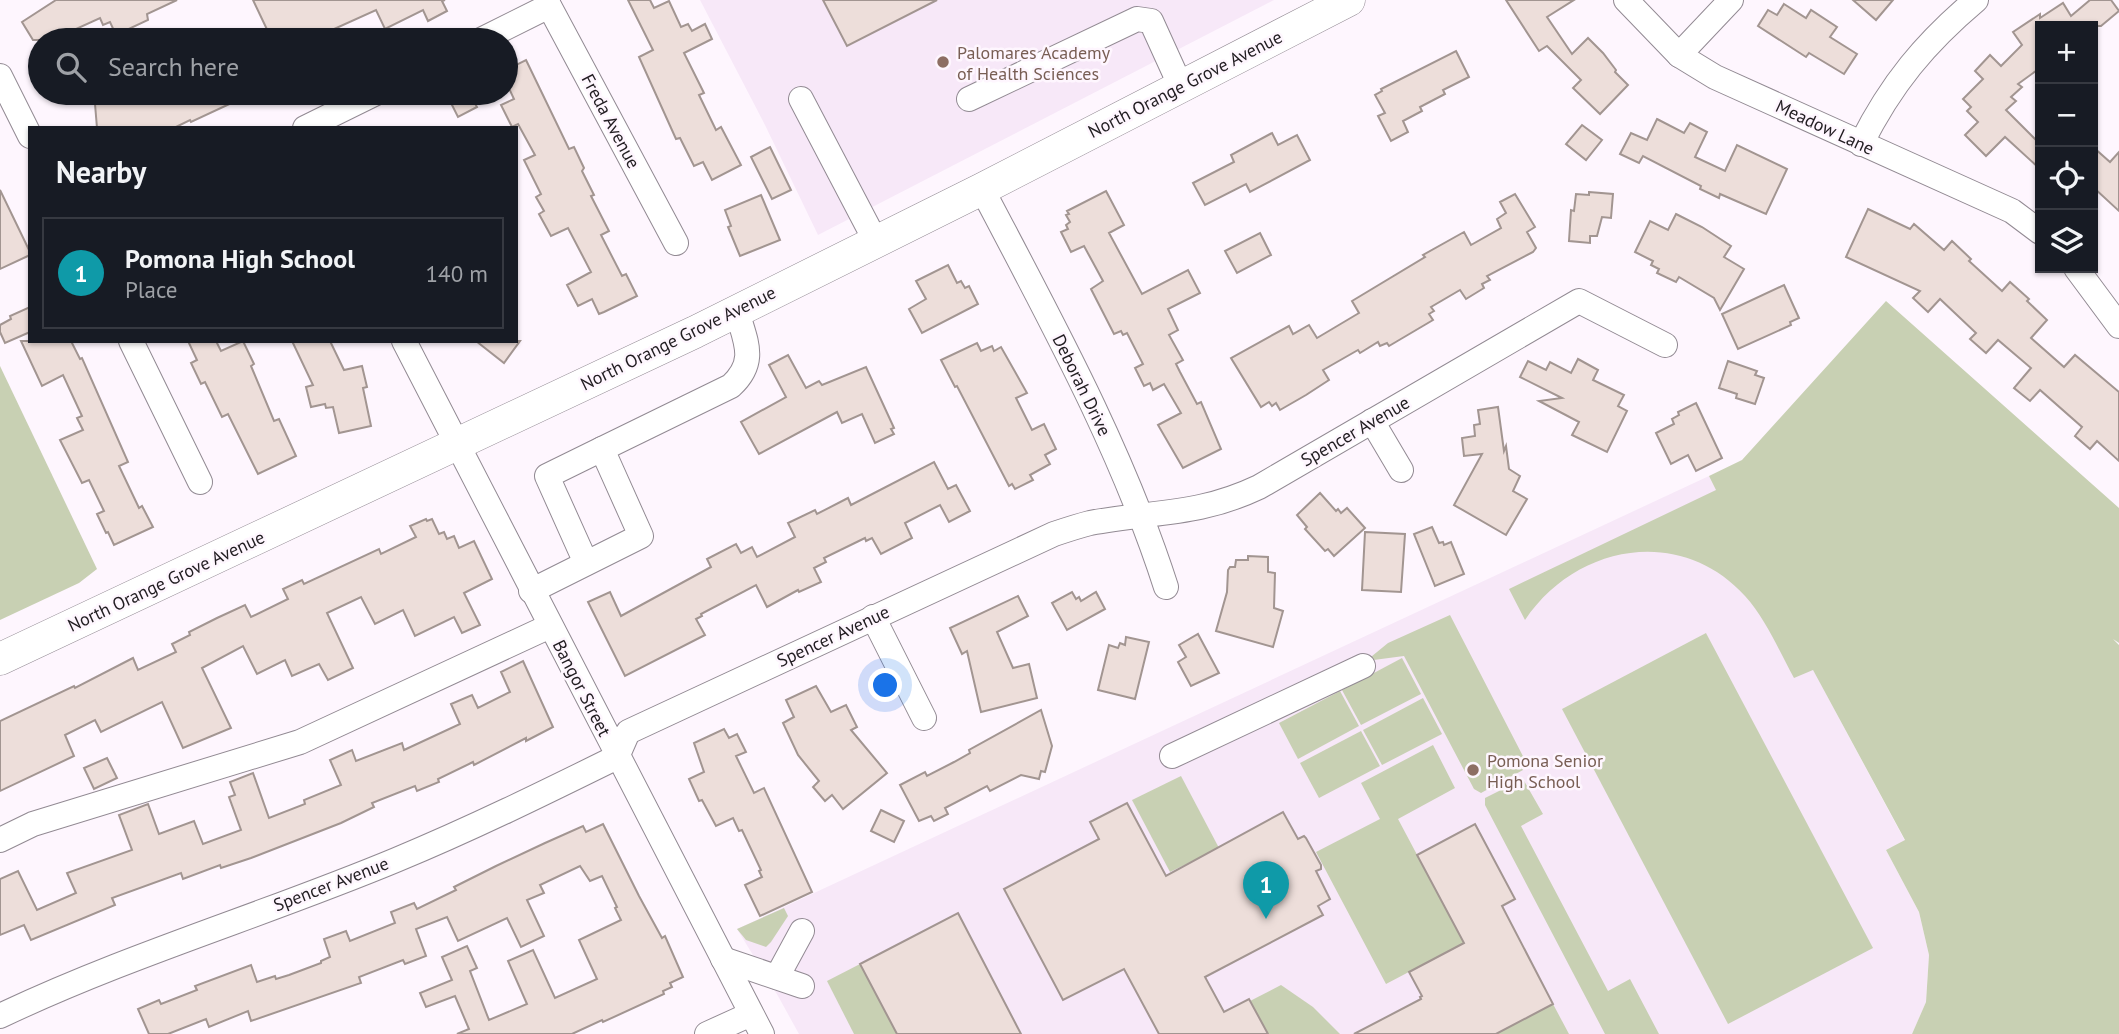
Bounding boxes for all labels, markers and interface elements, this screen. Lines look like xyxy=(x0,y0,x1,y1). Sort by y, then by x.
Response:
map controls xyxy=(2035,21,2098,273)
button: + xyxy=(2035,21,2098,84)
street label: North Orange Grove Avenue xyxy=(1084,25,1286,143)
search box xyxy=(28,28,518,105)
place label: Palomares Academy of Health Sciences xyxy=(957,41,1111,85)
icon: search xyxy=(52,48,90,86)
text: Search here xyxy=(108,50,239,83)
marker: Palomares Academy of Health Sciences xyxy=(935,54,951,70)
street label: Freda Avenue xyxy=(577,70,645,172)
button: − xyxy=(2035,84,2098,147)
street label: Meadow Lane xyxy=(1772,94,1878,160)
button: locate xyxy=(2035,147,2098,210)
text: Nearby xyxy=(56,152,146,191)
button: layers xyxy=(2035,210,2098,273)
text: Pomona High School xyxy=(125,242,355,275)
text: 1 xyxy=(74,259,88,288)
text: 140 m xyxy=(426,259,488,288)
text: Place xyxy=(125,275,178,304)
street label: North Orange Grove Avenue xyxy=(576,281,780,395)
street label: Deborah Drive xyxy=(1047,330,1117,440)
street label: Spencer Avenue xyxy=(1297,391,1413,471)
street label: North Orange Grove Avenue xyxy=(64,525,268,637)
street label: Spencer Avenue xyxy=(773,600,893,672)
street label: Bangor Street xyxy=(548,636,616,740)
your location xyxy=(868,668,902,702)
place label: Pomona Senior High School xyxy=(1487,749,1603,793)
marker: Pomona Senior High School xyxy=(1465,762,1481,778)
street label: Spencer Avenue xyxy=(270,851,392,917)
pin: 1 xyxy=(1243,861,1289,919)

